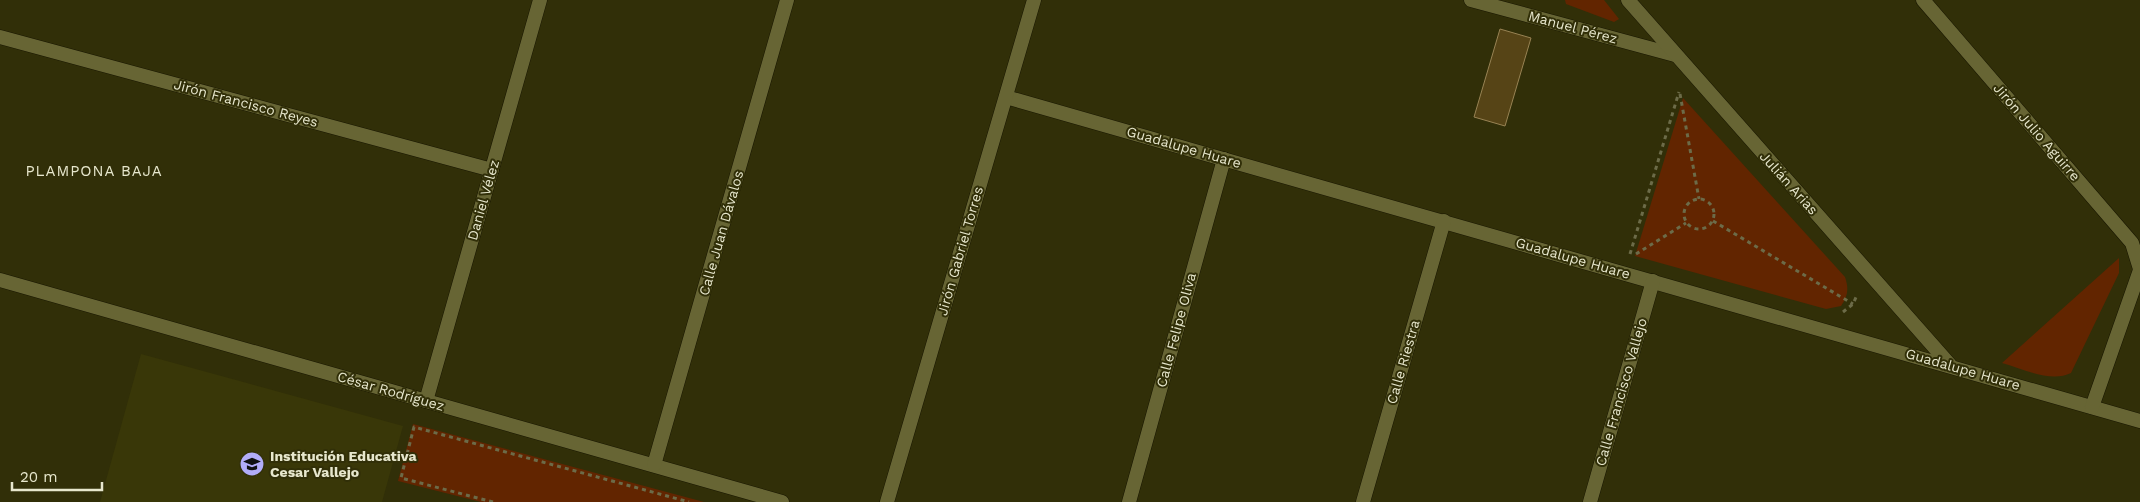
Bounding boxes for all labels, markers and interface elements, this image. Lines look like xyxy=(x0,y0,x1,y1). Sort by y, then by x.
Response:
street label: Manuel Pérez xyxy=(1527,7,1619,47)
street label: Jirón Francisco Reyes xyxy=(172,76,320,130)
street label: Jirón Julio Aguirre xyxy=(1990,80,2084,184)
street label: Guadalupe Huare xyxy=(1125,123,1243,171)
street label: Julián Arias xyxy=(1757,148,1821,218)
street label: Daniel Vélez xyxy=(464,158,502,242)
district label: PLAMPONA BAJA xyxy=(25,162,163,180)
street label: Calle Juan Dávalos xyxy=(695,169,747,297)
street label: Jirón Gabriel Torres xyxy=(934,185,986,317)
street label: Guadalupe Huare xyxy=(1514,234,1632,282)
street label: Calle Felipe Oliva xyxy=(1153,271,1199,389)
street label: Calle Francisco Vallejo xyxy=(1592,316,1650,468)
street label: Calle Riestra xyxy=(1383,318,1423,406)
street label: Guadalupe Huare xyxy=(1904,345,2022,393)
street label: César Rodríguez xyxy=(336,368,446,414)
place label: Institución Educativa Cesar Vallejo xyxy=(270,448,417,480)
school or university icon: Institución Educativa Cesar Vallejo xyxy=(239,451,265,477)
scale bar xyxy=(12,460,102,492)
text: 20 m xyxy=(20,468,58,486)

